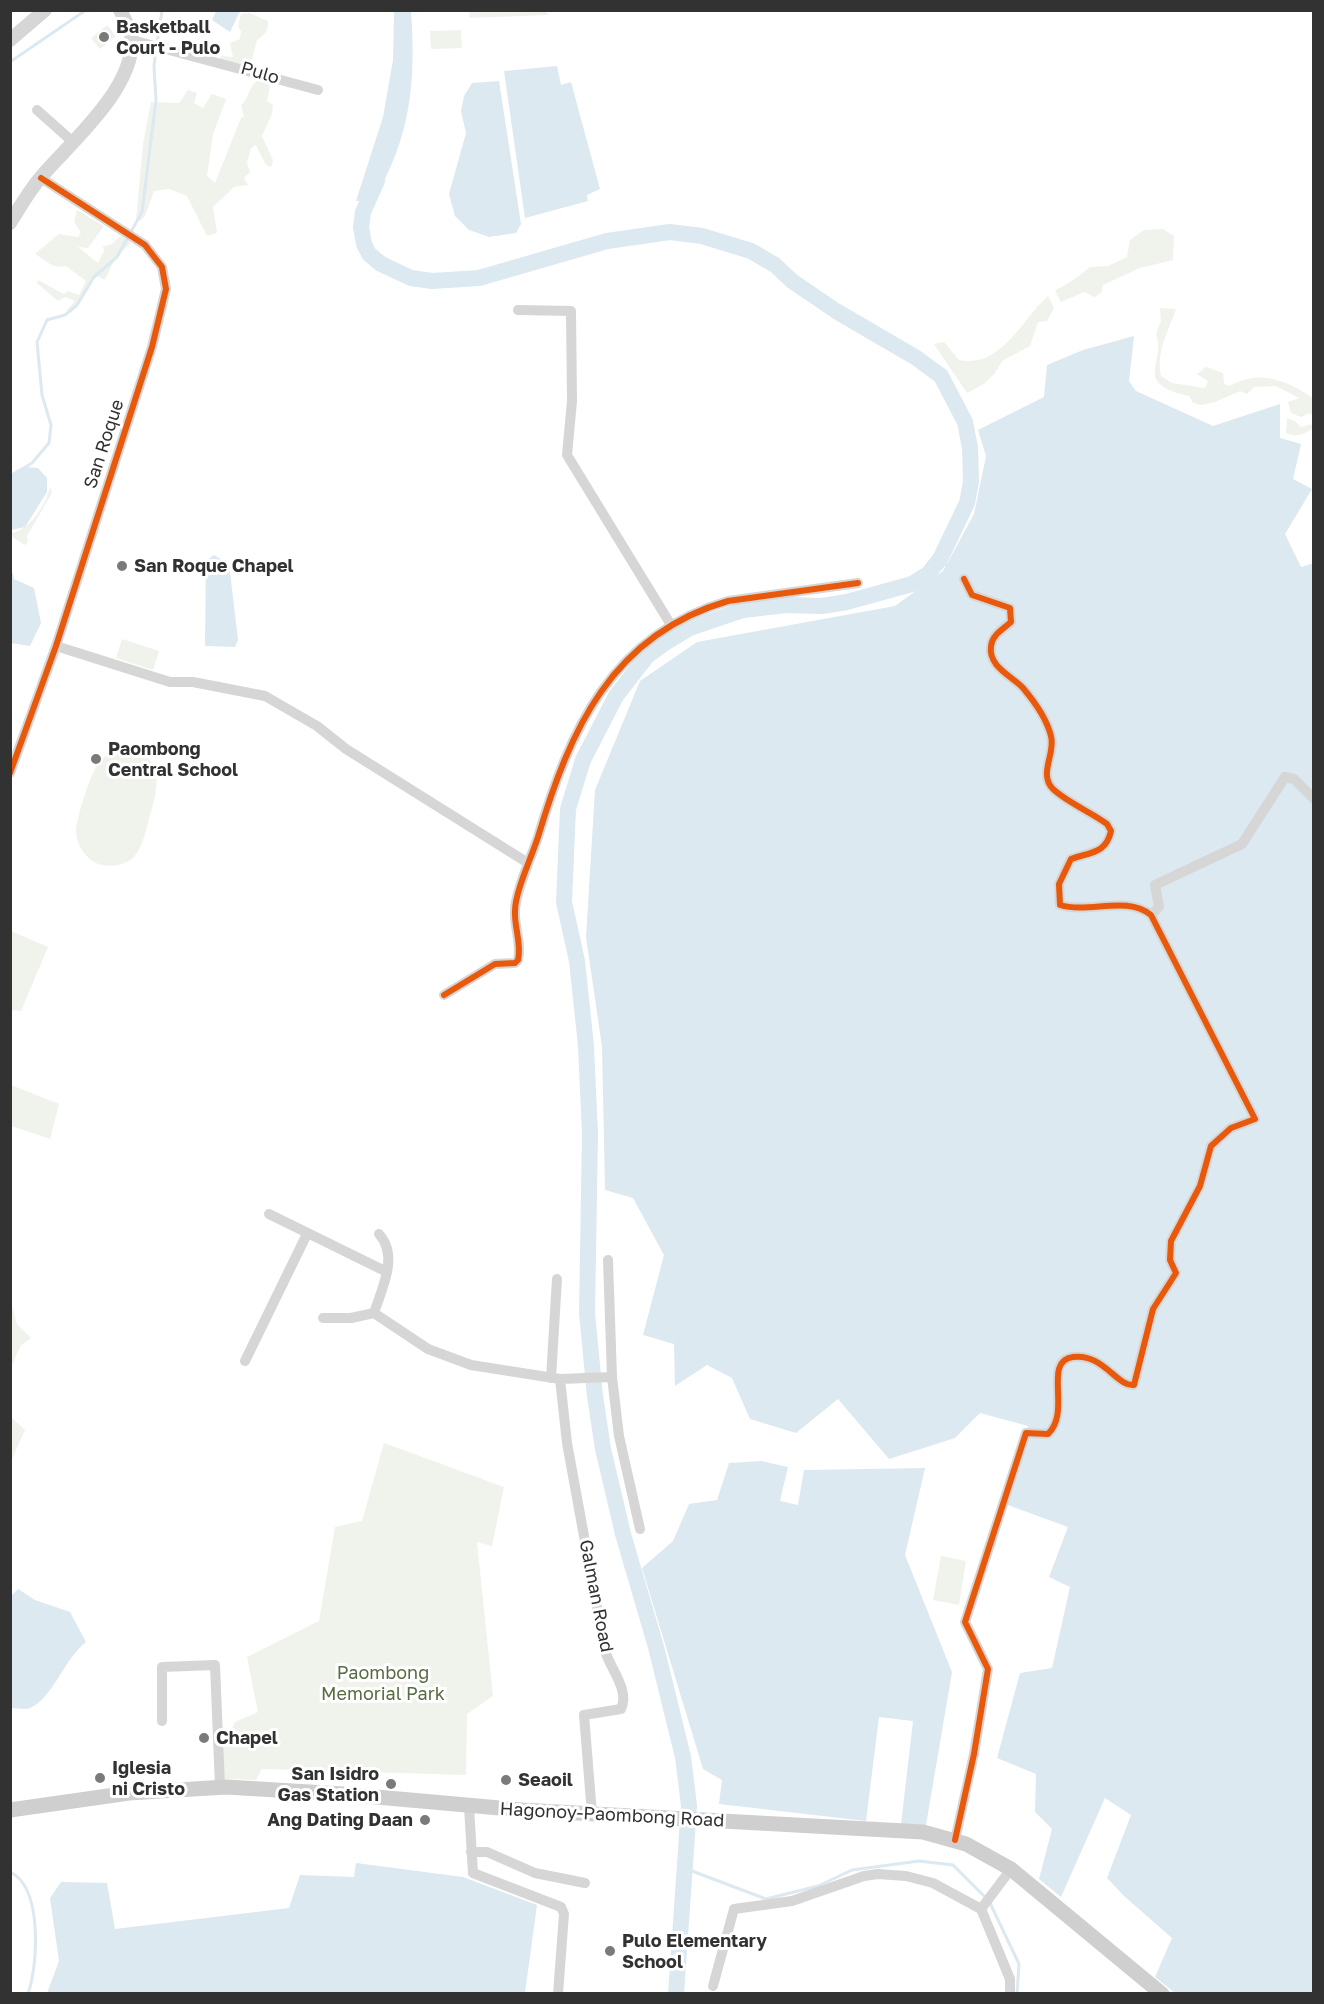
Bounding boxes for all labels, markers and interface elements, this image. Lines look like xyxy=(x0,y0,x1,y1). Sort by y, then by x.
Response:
place label: Basketball Court - Pulo xyxy=(116,16,220,58)
marker: Basketball Court - Pulo xyxy=(97,30,111,44)
street label: Pulo xyxy=(238,57,282,89)
street label: San Roque xyxy=(79,397,129,491)
place label: San Roque Chapel xyxy=(134,555,294,577)
marker: San Roque Chapel xyxy=(115,559,129,573)
place label: Paombong Central School xyxy=(108,738,238,780)
marker: Paombong Central School xyxy=(89,752,103,766)
street label: Galman Road xyxy=(574,1538,618,1654)
park label: Paombong Memorial Park xyxy=(321,1662,445,1704)
place label: Chapel xyxy=(216,1727,278,1749)
marker: Chapel xyxy=(197,1731,211,1745)
place label: Iglesia ni Cristo xyxy=(112,1757,185,1800)
place label: San Isidro Gas Station xyxy=(277,1763,379,1806)
place label: Seaoil xyxy=(518,1769,573,1791)
marker: Iglesia ni Cristo xyxy=(93,1771,107,1785)
marker: Seaoil xyxy=(499,1773,513,1787)
marker: San Isidro Gas Station xyxy=(384,1777,398,1791)
street label: Hagonoy-Paombong Road xyxy=(499,1798,725,1832)
place label: Ang Dating Daan xyxy=(267,1809,413,1831)
marker: Ang Dating Daan xyxy=(418,1813,432,1827)
place label: Pulo Elementary School xyxy=(622,1930,767,1972)
marker: Pulo Elementary School xyxy=(603,1944,617,1958)

